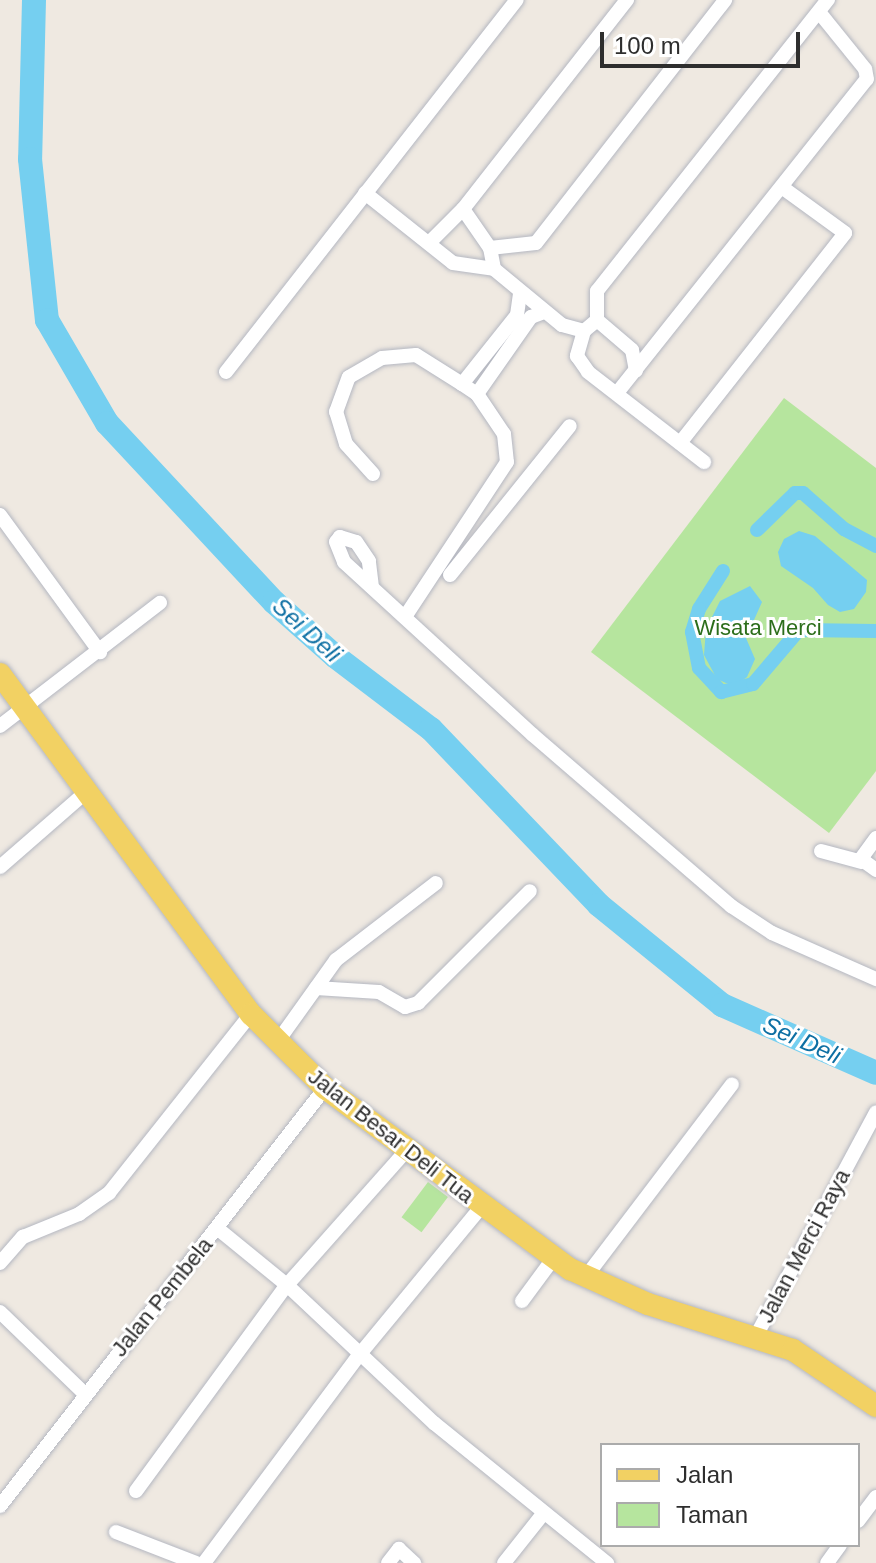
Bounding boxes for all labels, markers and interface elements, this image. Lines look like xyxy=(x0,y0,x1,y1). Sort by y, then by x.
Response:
scale bar xyxy=(604,16,804,66)
text: 100 m xyxy=(614,32,681,59)
water label: Sei Deli xyxy=(267,592,347,668)
park label: Wisata Merci xyxy=(694,615,822,641)
water label: Sei Deli xyxy=(758,1010,846,1070)
street label: Jalan Besar Deli Tua xyxy=(303,1063,479,1209)
street label: Jalan Merci Raya xyxy=(752,1165,856,1327)
street label: Jalan Pembela xyxy=(106,1232,218,1362)
legend xyxy=(600,1443,860,1547)
text: Jalan xyxy=(676,1461,733,1488)
text: Taman xyxy=(676,1501,748,1528)

